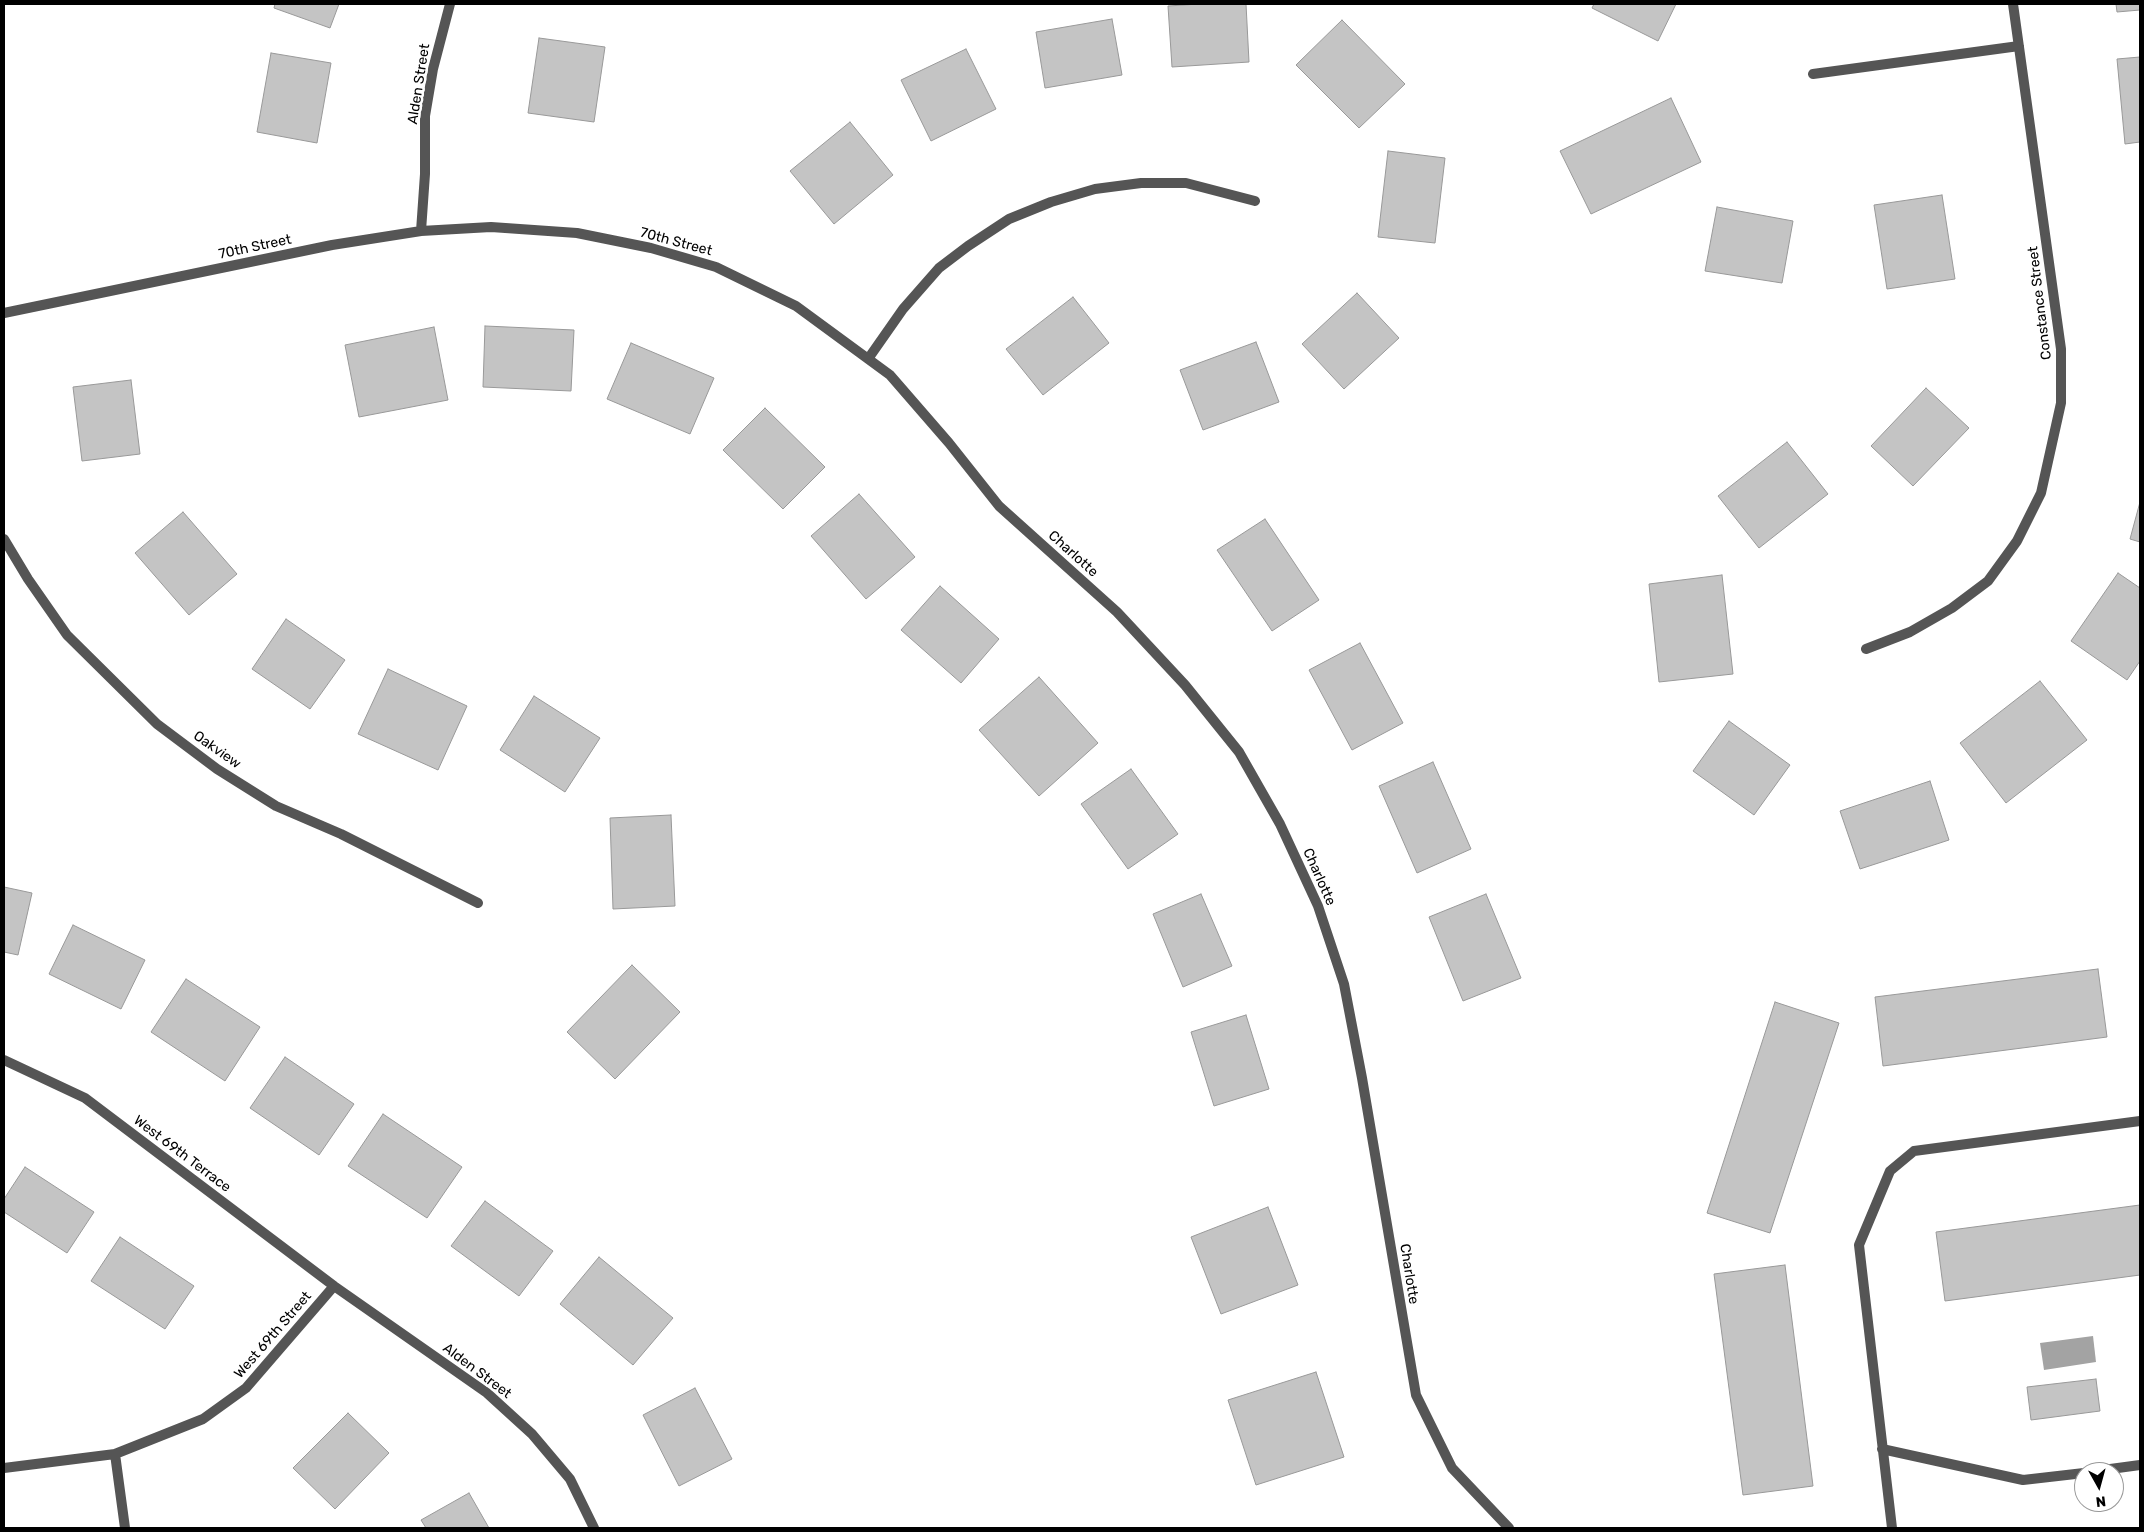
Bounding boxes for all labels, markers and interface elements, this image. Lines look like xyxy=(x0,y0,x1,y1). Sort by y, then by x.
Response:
street label: Alden Street xyxy=(404,43,434,125)
street label: 70th Street xyxy=(638,224,714,260)
street label: 70th Street xyxy=(217,231,293,263)
street label: Constance Street xyxy=(2025,245,2055,361)
street label: Charlotte xyxy=(1045,527,1101,581)
street label: Oakview xyxy=(190,728,244,772)
street label: Charlotte xyxy=(1299,846,1339,908)
street label: West 69th Terrace xyxy=(130,1112,234,1196)
street label: Charlotte xyxy=(1396,1243,1422,1305)
street label: West 69th Street xyxy=(231,1288,315,1382)
street label: Alden Street xyxy=(439,1340,515,1402)
north arrow xyxy=(2074,1462,2124,1512)
text: N xyxy=(2095,1492,2107,1510)

